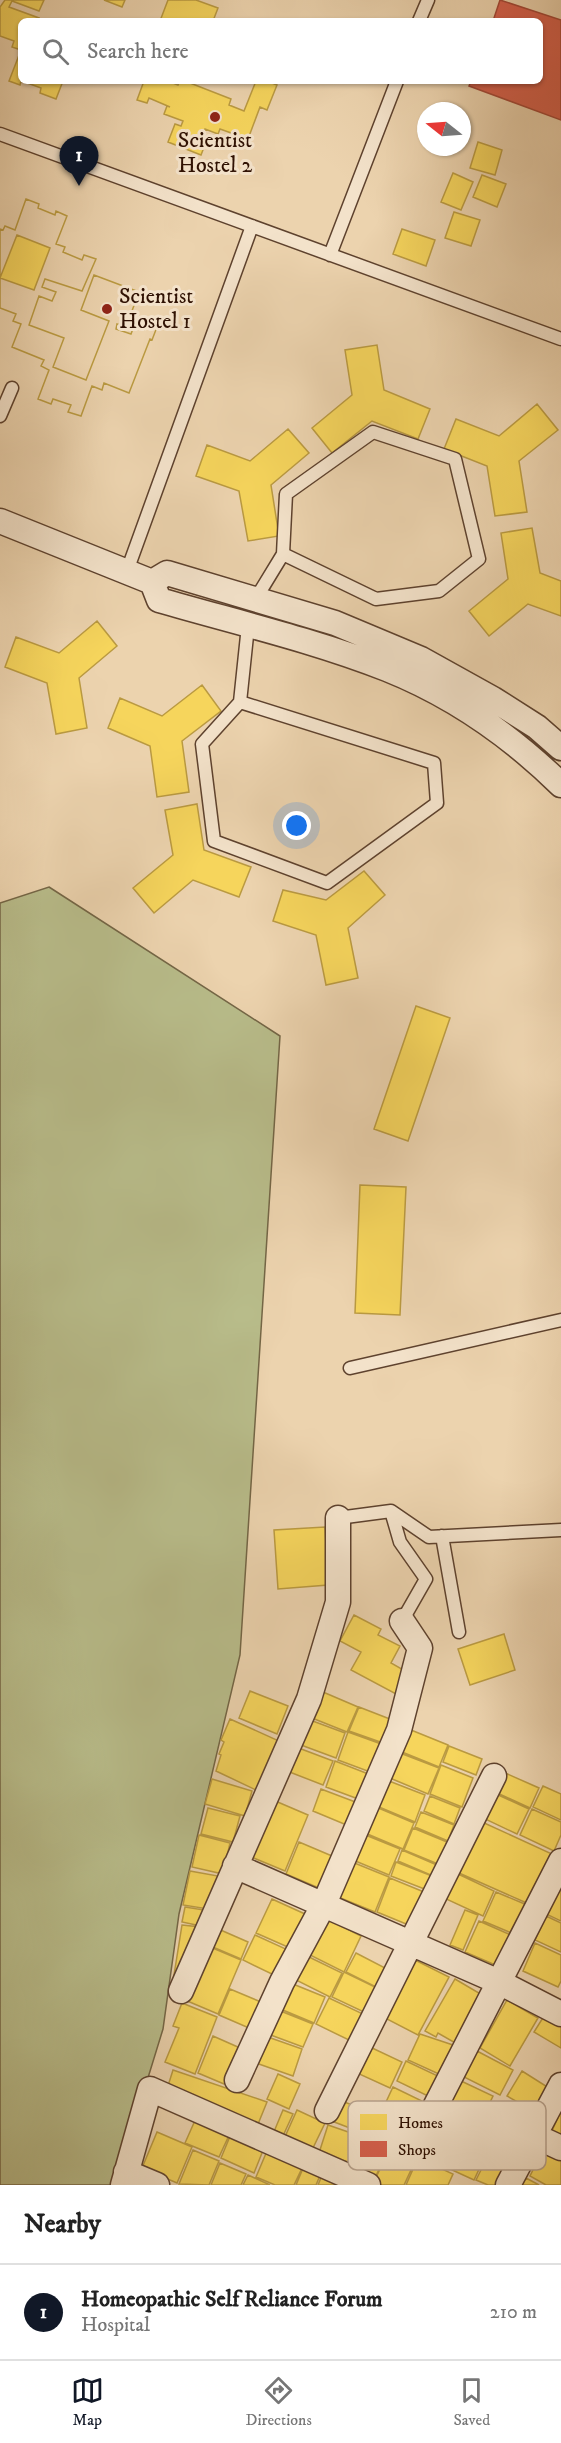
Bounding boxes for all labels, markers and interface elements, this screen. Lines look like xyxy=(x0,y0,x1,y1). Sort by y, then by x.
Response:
search box xyxy=(18,18,543,84)
icon: search xyxy=(39,35,72,68)
text: Search here xyxy=(87,38,189,65)
north arrow xyxy=(417,102,471,156)
marker: Scientist Hostel 2 xyxy=(208,110,222,124)
place label: Scientist Hostel 2 xyxy=(178,127,252,179)
pin: 1 xyxy=(60,136,98,186)
place label: Scientist Hostel 1 xyxy=(119,283,193,335)
marker: Scientist Hostel 1 xyxy=(100,302,114,316)
your location xyxy=(282,811,311,840)
legend xyxy=(348,2101,546,2170)
text: Homes xyxy=(398,2113,443,2133)
text: Shops xyxy=(398,2140,436,2160)
text: Nearby xyxy=(24,2208,101,2241)
text: Homeopathic Self Reliance Forum xyxy=(81,2286,383,2313)
text: 1 xyxy=(40,2300,47,2325)
text: 210 m xyxy=(490,2300,537,2325)
text: Hospital xyxy=(81,2313,150,2338)
tab: Map xyxy=(71,2374,104,2430)
tab: Directions xyxy=(245,2374,312,2430)
tab: Saved xyxy=(453,2374,490,2430)

